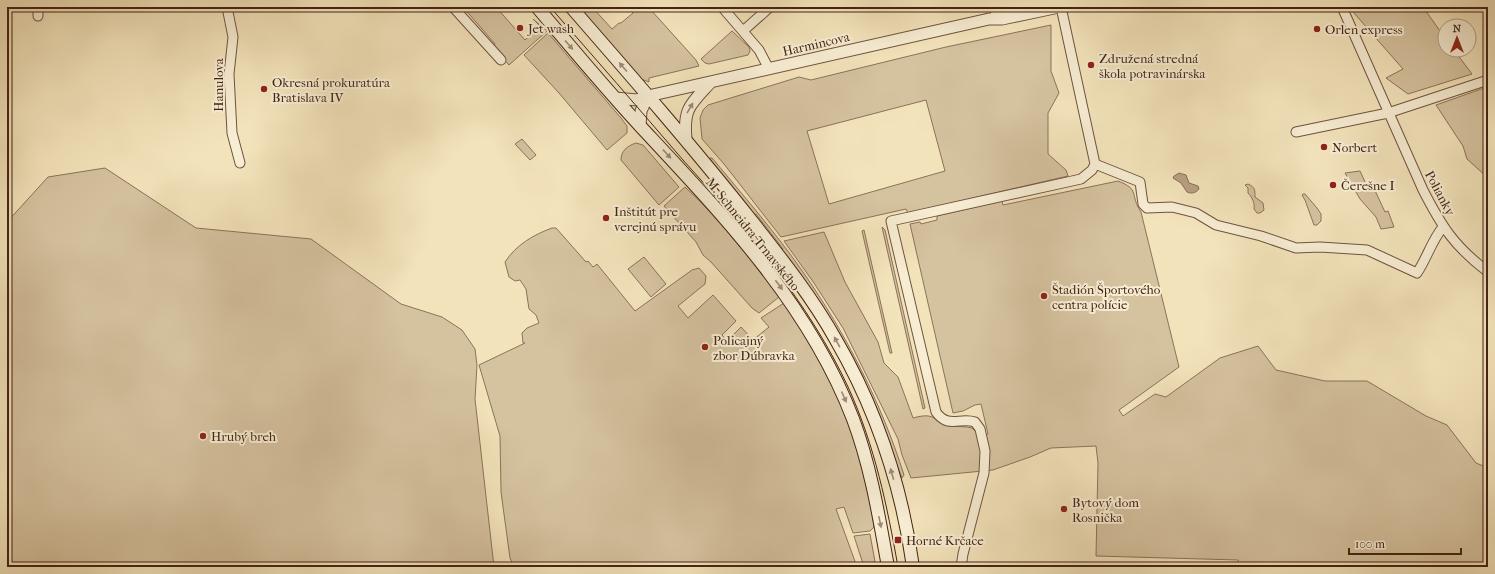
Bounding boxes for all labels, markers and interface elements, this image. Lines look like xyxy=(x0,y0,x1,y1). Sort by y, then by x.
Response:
north arrow xyxy=(1437,18,1477,58)
place label: Jet wash xyxy=(527,21,575,36)
place label: Orlen express xyxy=(1325,22,1403,37)
text: N xyxy=(1453,22,1462,35)
marker: Jet wash xyxy=(515,23,525,33)
marker: Orlen express xyxy=(1312,24,1322,34)
street label: Harmincova xyxy=(781,29,852,59)
one-way arrow xyxy=(565,39,574,50)
place label: Združená stredná škola potravinárska xyxy=(1099,51,1207,81)
street label: Hanulova xyxy=(211,57,226,112)
marker: Združená stredná škola potravinárska xyxy=(1086,60,1096,70)
one-way arrow xyxy=(619,62,628,71)
place label: Okresná prokuratúra Bratislava IV xyxy=(272,75,391,105)
marker: Okresná prokuratúra Bratislava IV xyxy=(259,84,269,94)
one-way arrow xyxy=(686,102,693,114)
place label: Norbert xyxy=(1332,140,1377,155)
marker: Norbert xyxy=(1319,142,1329,152)
one-way arrow xyxy=(662,149,672,159)
street label: Polianky xyxy=(1422,168,1459,219)
street label: M. Schneidra Trnavského xyxy=(703,175,803,294)
place label: Čerešne I xyxy=(1341,178,1395,193)
marker: Čerešne I xyxy=(1328,180,1338,190)
place label: Inštitút pre verejnú správu xyxy=(614,204,697,234)
marker: Inštitút pre verejnú správu xyxy=(601,213,611,223)
one-way arrow xyxy=(774,280,782,290)
place label: Štadión Športového centra polície xyxy=(1052,282,1161,312)
marker: Štadión Športového centra polície xyxy=(1039,291,1049,301)
place label: Policajný zbor Dúbravka xyxy=(713,333,796,363)
one-way arrow xyxy=(834,336,841,348)
marker: Policajný zbor Dúbravka xyxy=(700,342,710,352)
one-way arrow xyxy=(841,392,847,404)
place label: Hrubý breh xyxy=(211,429,277,444)
marker: Hrubý breh xyxy=(198,431,208,441)
one-way arrow xyxy=(889,468,895,480)
place label: Bytový dom Rosnička xyxy=(1072,495,1139,525)
marker: Bytový dom Rosnička xyxy=(1059,504,1069,514)
one-way arrow xyxy=(877,515,883,528)
scale bar xyxy=(1349,530,1461,556)
place label: Horné Krčace xyxy=(906,533,984,548)
marker: Horné Krčace xyxy=(893,535,903,545)
text: 100 m xyxy=(1355,537,1385,551)

